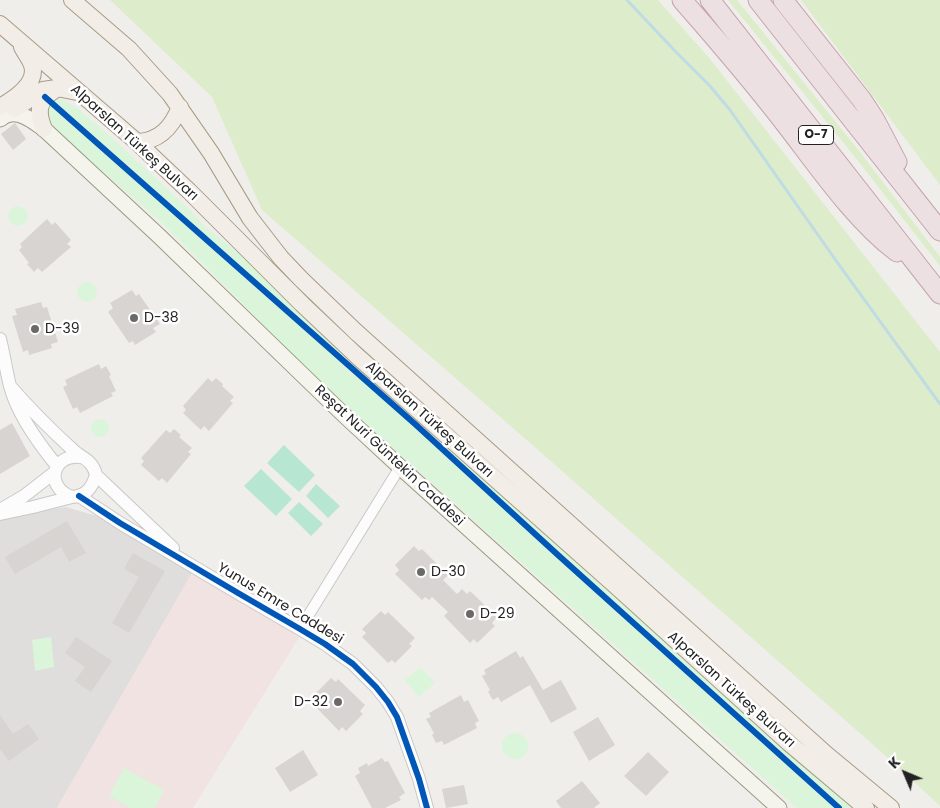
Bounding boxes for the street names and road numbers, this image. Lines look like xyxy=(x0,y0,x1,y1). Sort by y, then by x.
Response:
street label: Alparslan Türkeş Bulvarı xyxy=(67,81,201,205)
road number: O-7 xyxy=(798,126,834,144)
street label: Alparslan Türkeş Bulvarı xyxy=(362,358,496,482)
street label: Reşat Nuri Güntekin Caddesi xyxy=(311,382,467,530)
street label: Yunus Emre Caddesi xyxy=(214,560,346,648)
street label: Alparslan Türkeş Bulvarı xyxy=(664,628,798,752)

